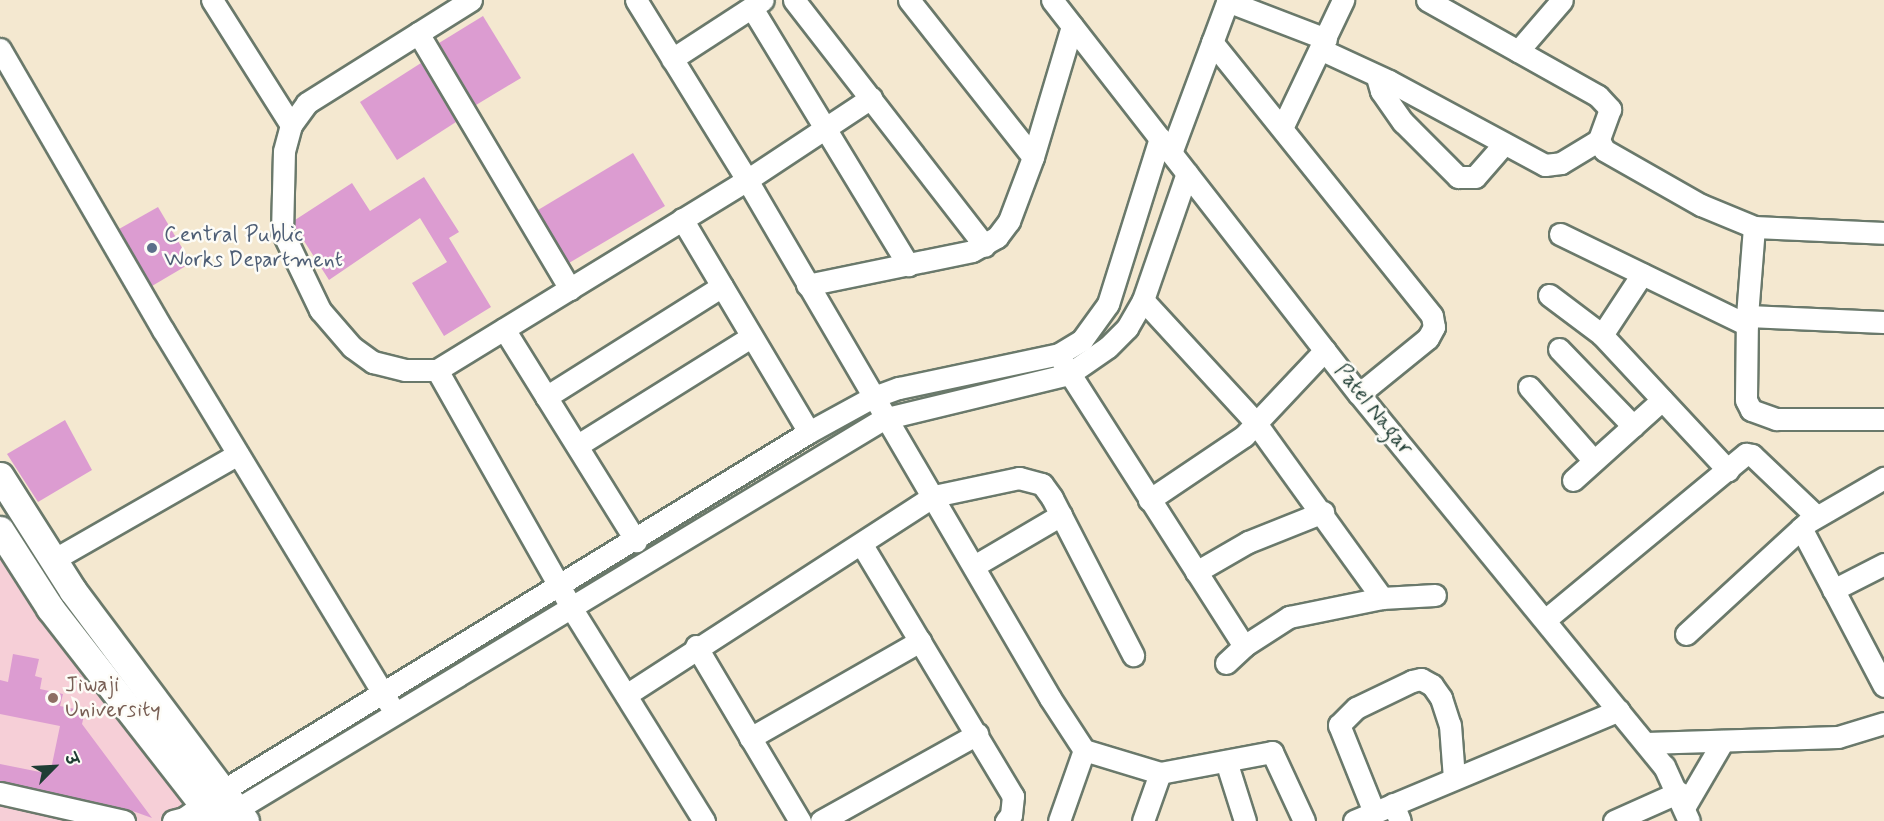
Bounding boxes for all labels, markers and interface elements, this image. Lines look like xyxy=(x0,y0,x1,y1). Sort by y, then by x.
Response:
place label: Central Public Works Department xyxy=(164,222,357,274)
marker: Central Public Works Department xyxy=(145,241,159,255)
street label: Patel Nagar xyxy=(1329,359,1417,461)
place label: Jiwaji University xyxy=(65,672,161,724)
marker: Jiwaji University xyxy=(46,691,60,705)
north arrow xyxy=(24,737,84,797)
text: उ xyxy=(59,750,83,769)

